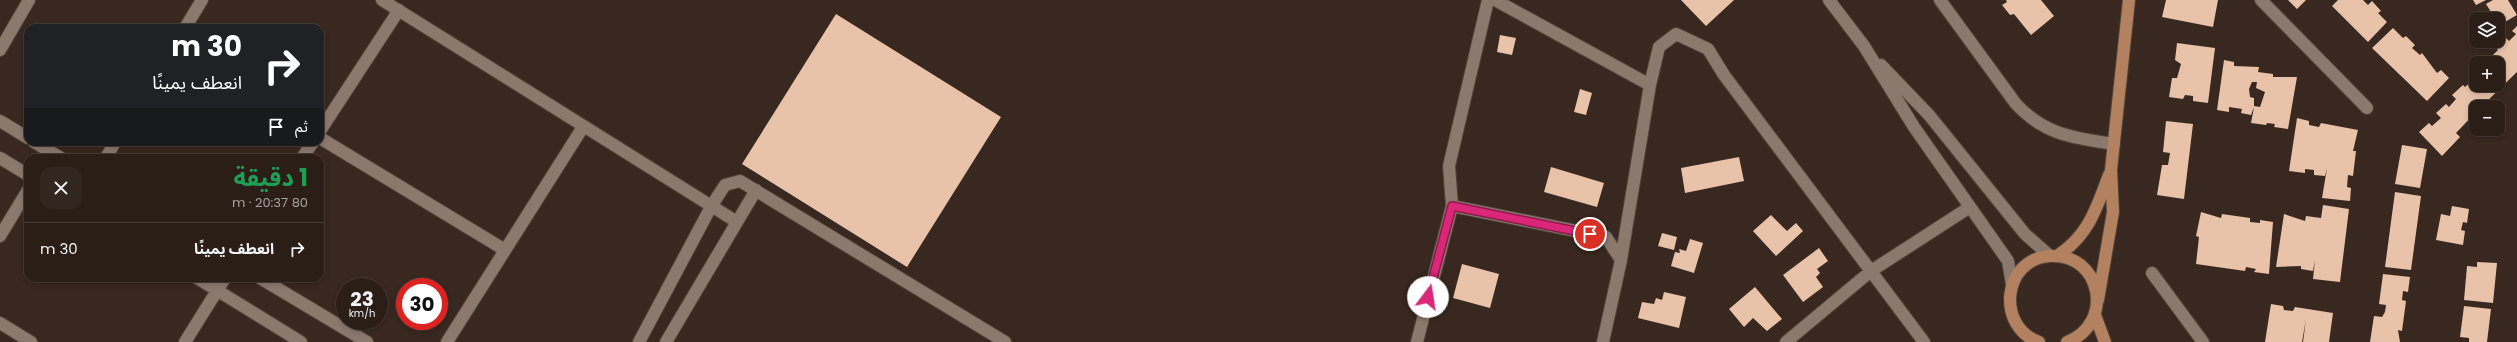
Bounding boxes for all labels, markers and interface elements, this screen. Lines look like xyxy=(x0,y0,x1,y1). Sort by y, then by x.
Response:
map controls xyxy=(2469,12,2505,136)
button: layers xyxy=(2469,12,2505,48)
text: 30 m xyxy=(171,27,242,66)
icon: right xyxy=(256,40,308,92)
button: + xyxy=(2469,56,2505,92)
text: انعطف يمينًا xyxy=(152,70,242,95)
button: − xyxy=(2469,100,2505,136)
icon: arrive xyxy=(265,116,287,138)
text: ثم xyxy=(295,116,308,137)
text: 1 دقيقة xyxy=(233,161,308,194)
button: close xyxy=(40,167,82,209)
text: 80 m · 20:37 xyxy=(232,193,308,212)
pin xyxy=(1573,217,1607,251)
icon: arrive xyxy=(1579,223,1601,245)
text: 30 m xyxy=(40,238,78,259)
text: انعطف يمينًا xyxy=(194,238,274,259)
icon: right xyxy=(286,238,308,260)
position arrow xyxy=(1407,276,1449,318)
speed limit sign: 30 xyxy=(396,278,448,330)
text: 23 xyxy=(350,285,374,313)
text: km/h xyxy=(349,306,375,321)

